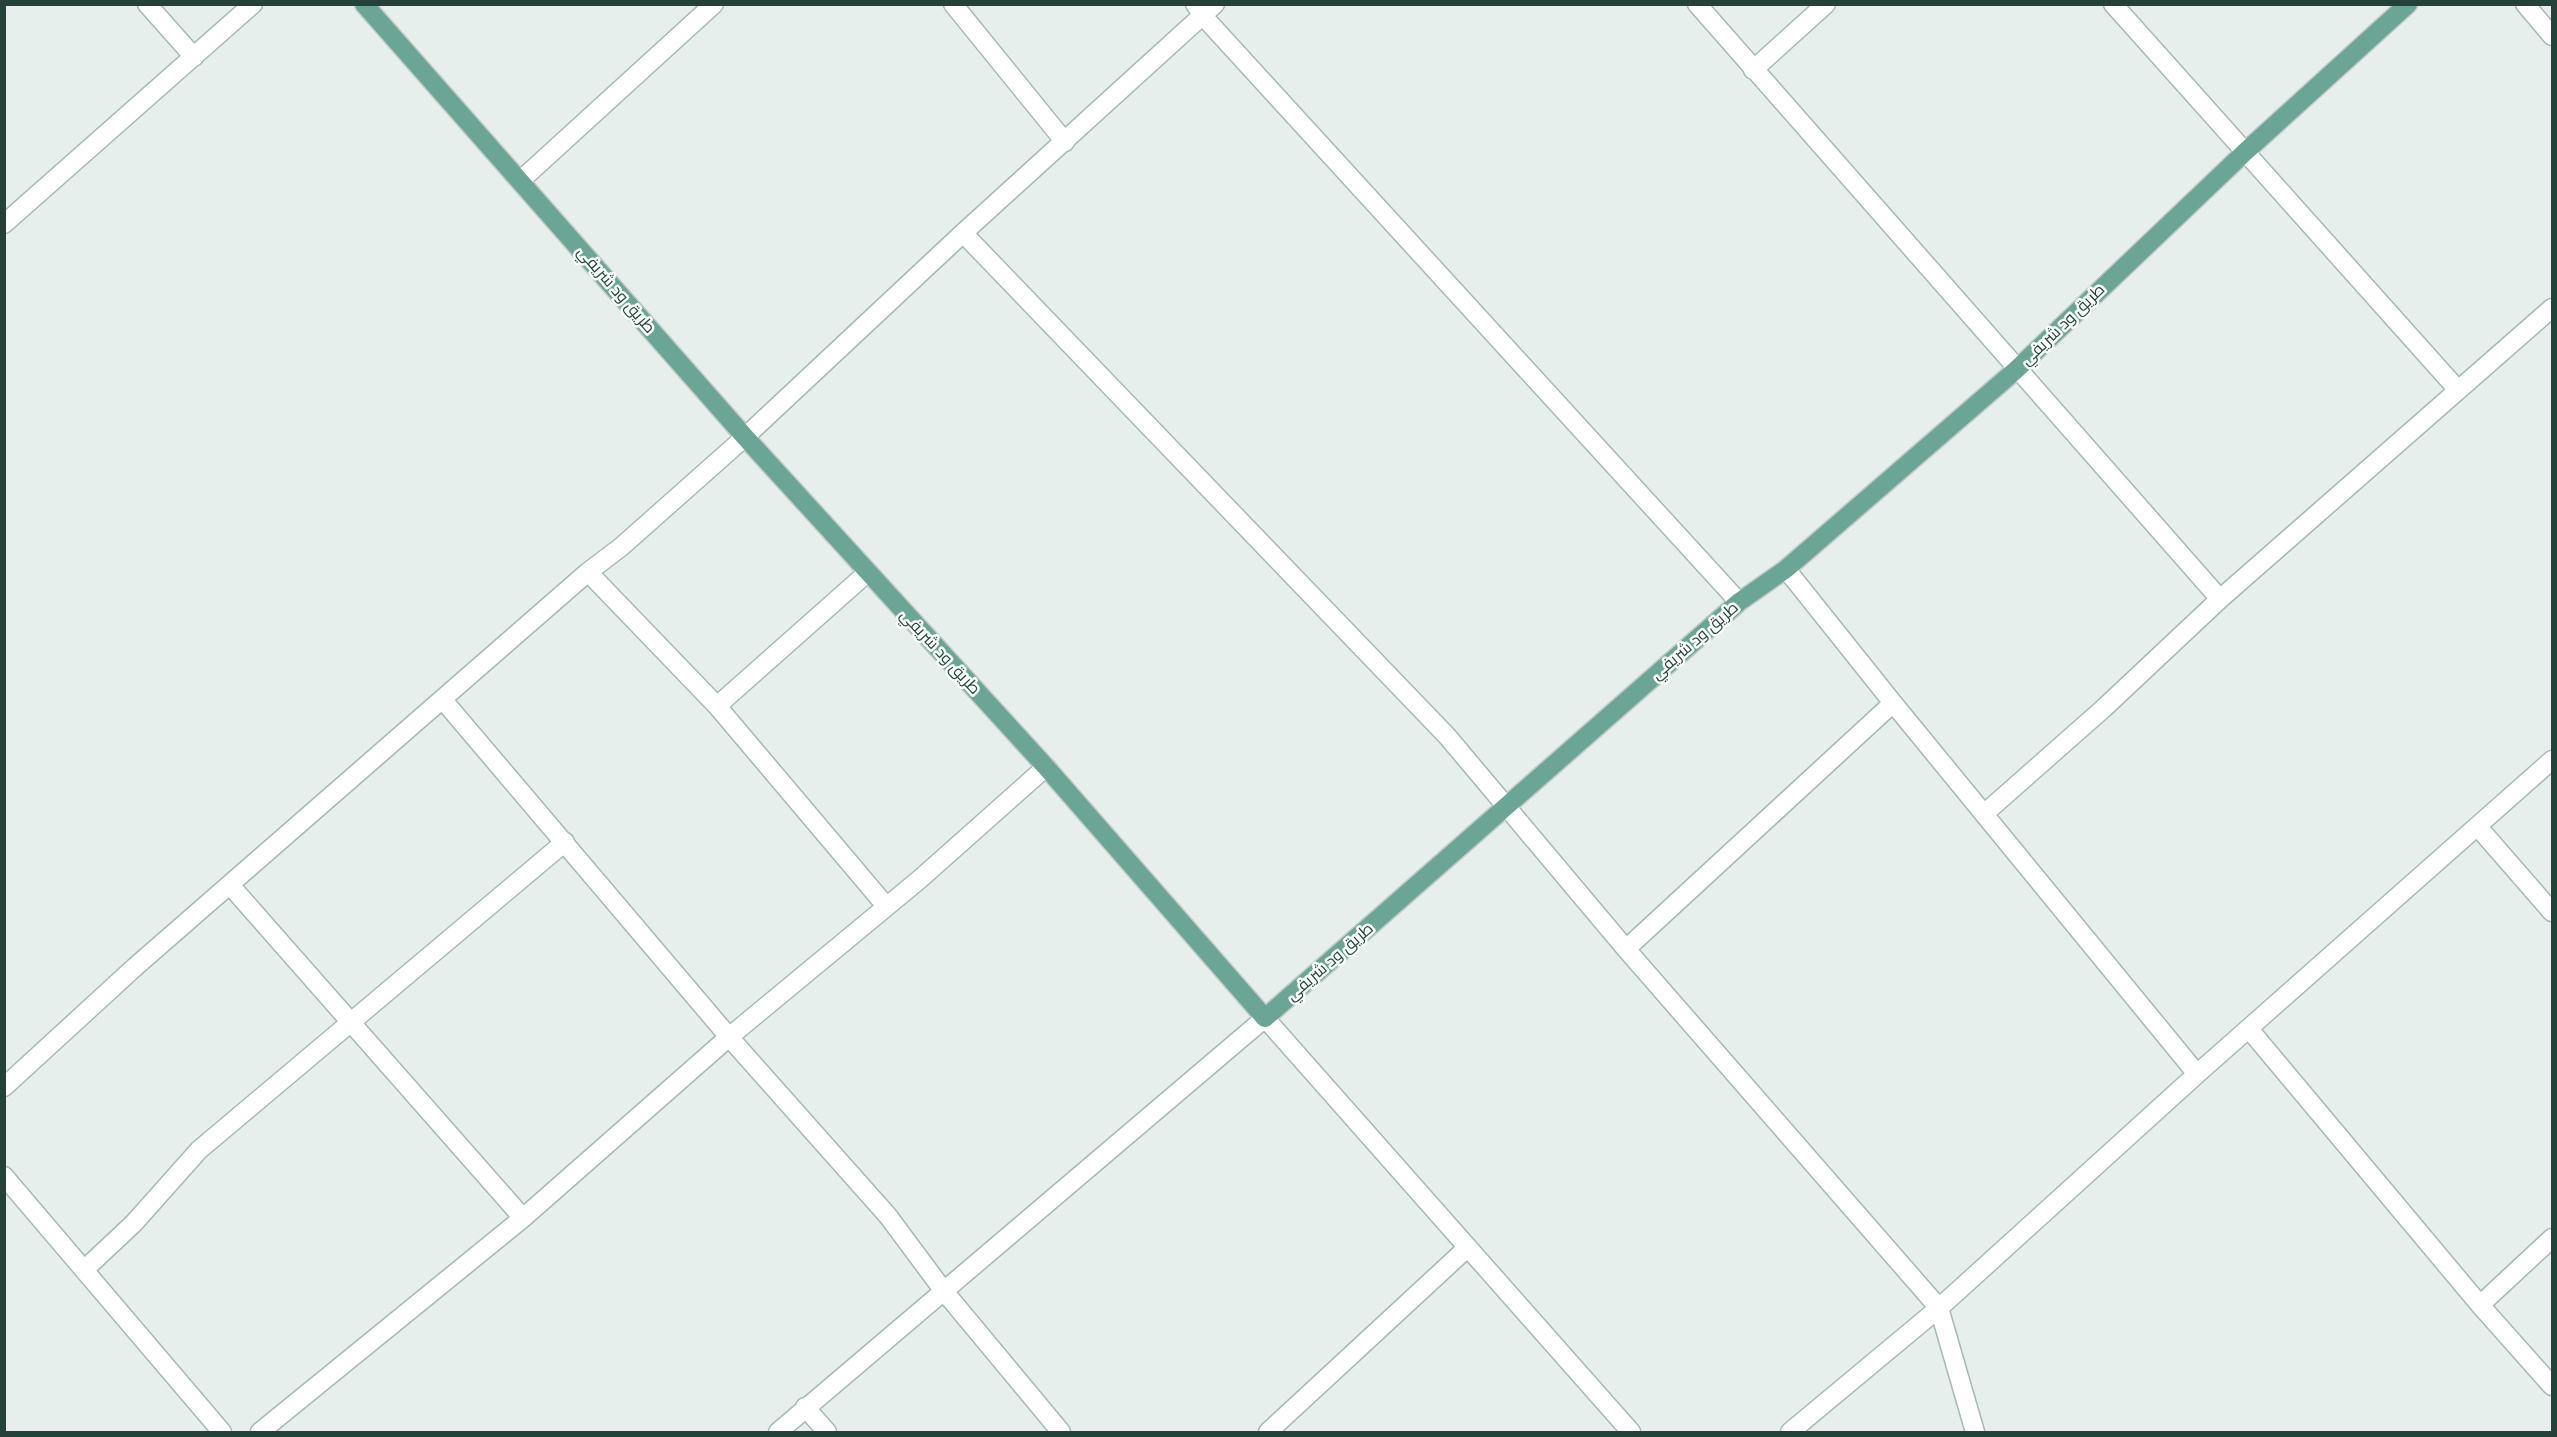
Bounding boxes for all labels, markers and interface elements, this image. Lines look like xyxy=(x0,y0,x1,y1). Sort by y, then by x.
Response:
street label: طريق ود شريفي xyxy=(573,243,659,337)
street label: طريق ود شريفي xyxy=(2017,280,2109,370)
street label: طريق ود شريفي xyxy=(1648,598,1742,684)
street label: طريق ود شريفي xyxy=(896,606,984,698)
street label: طريق ود شريفي xyxy=(1283,919,1377,1005)

